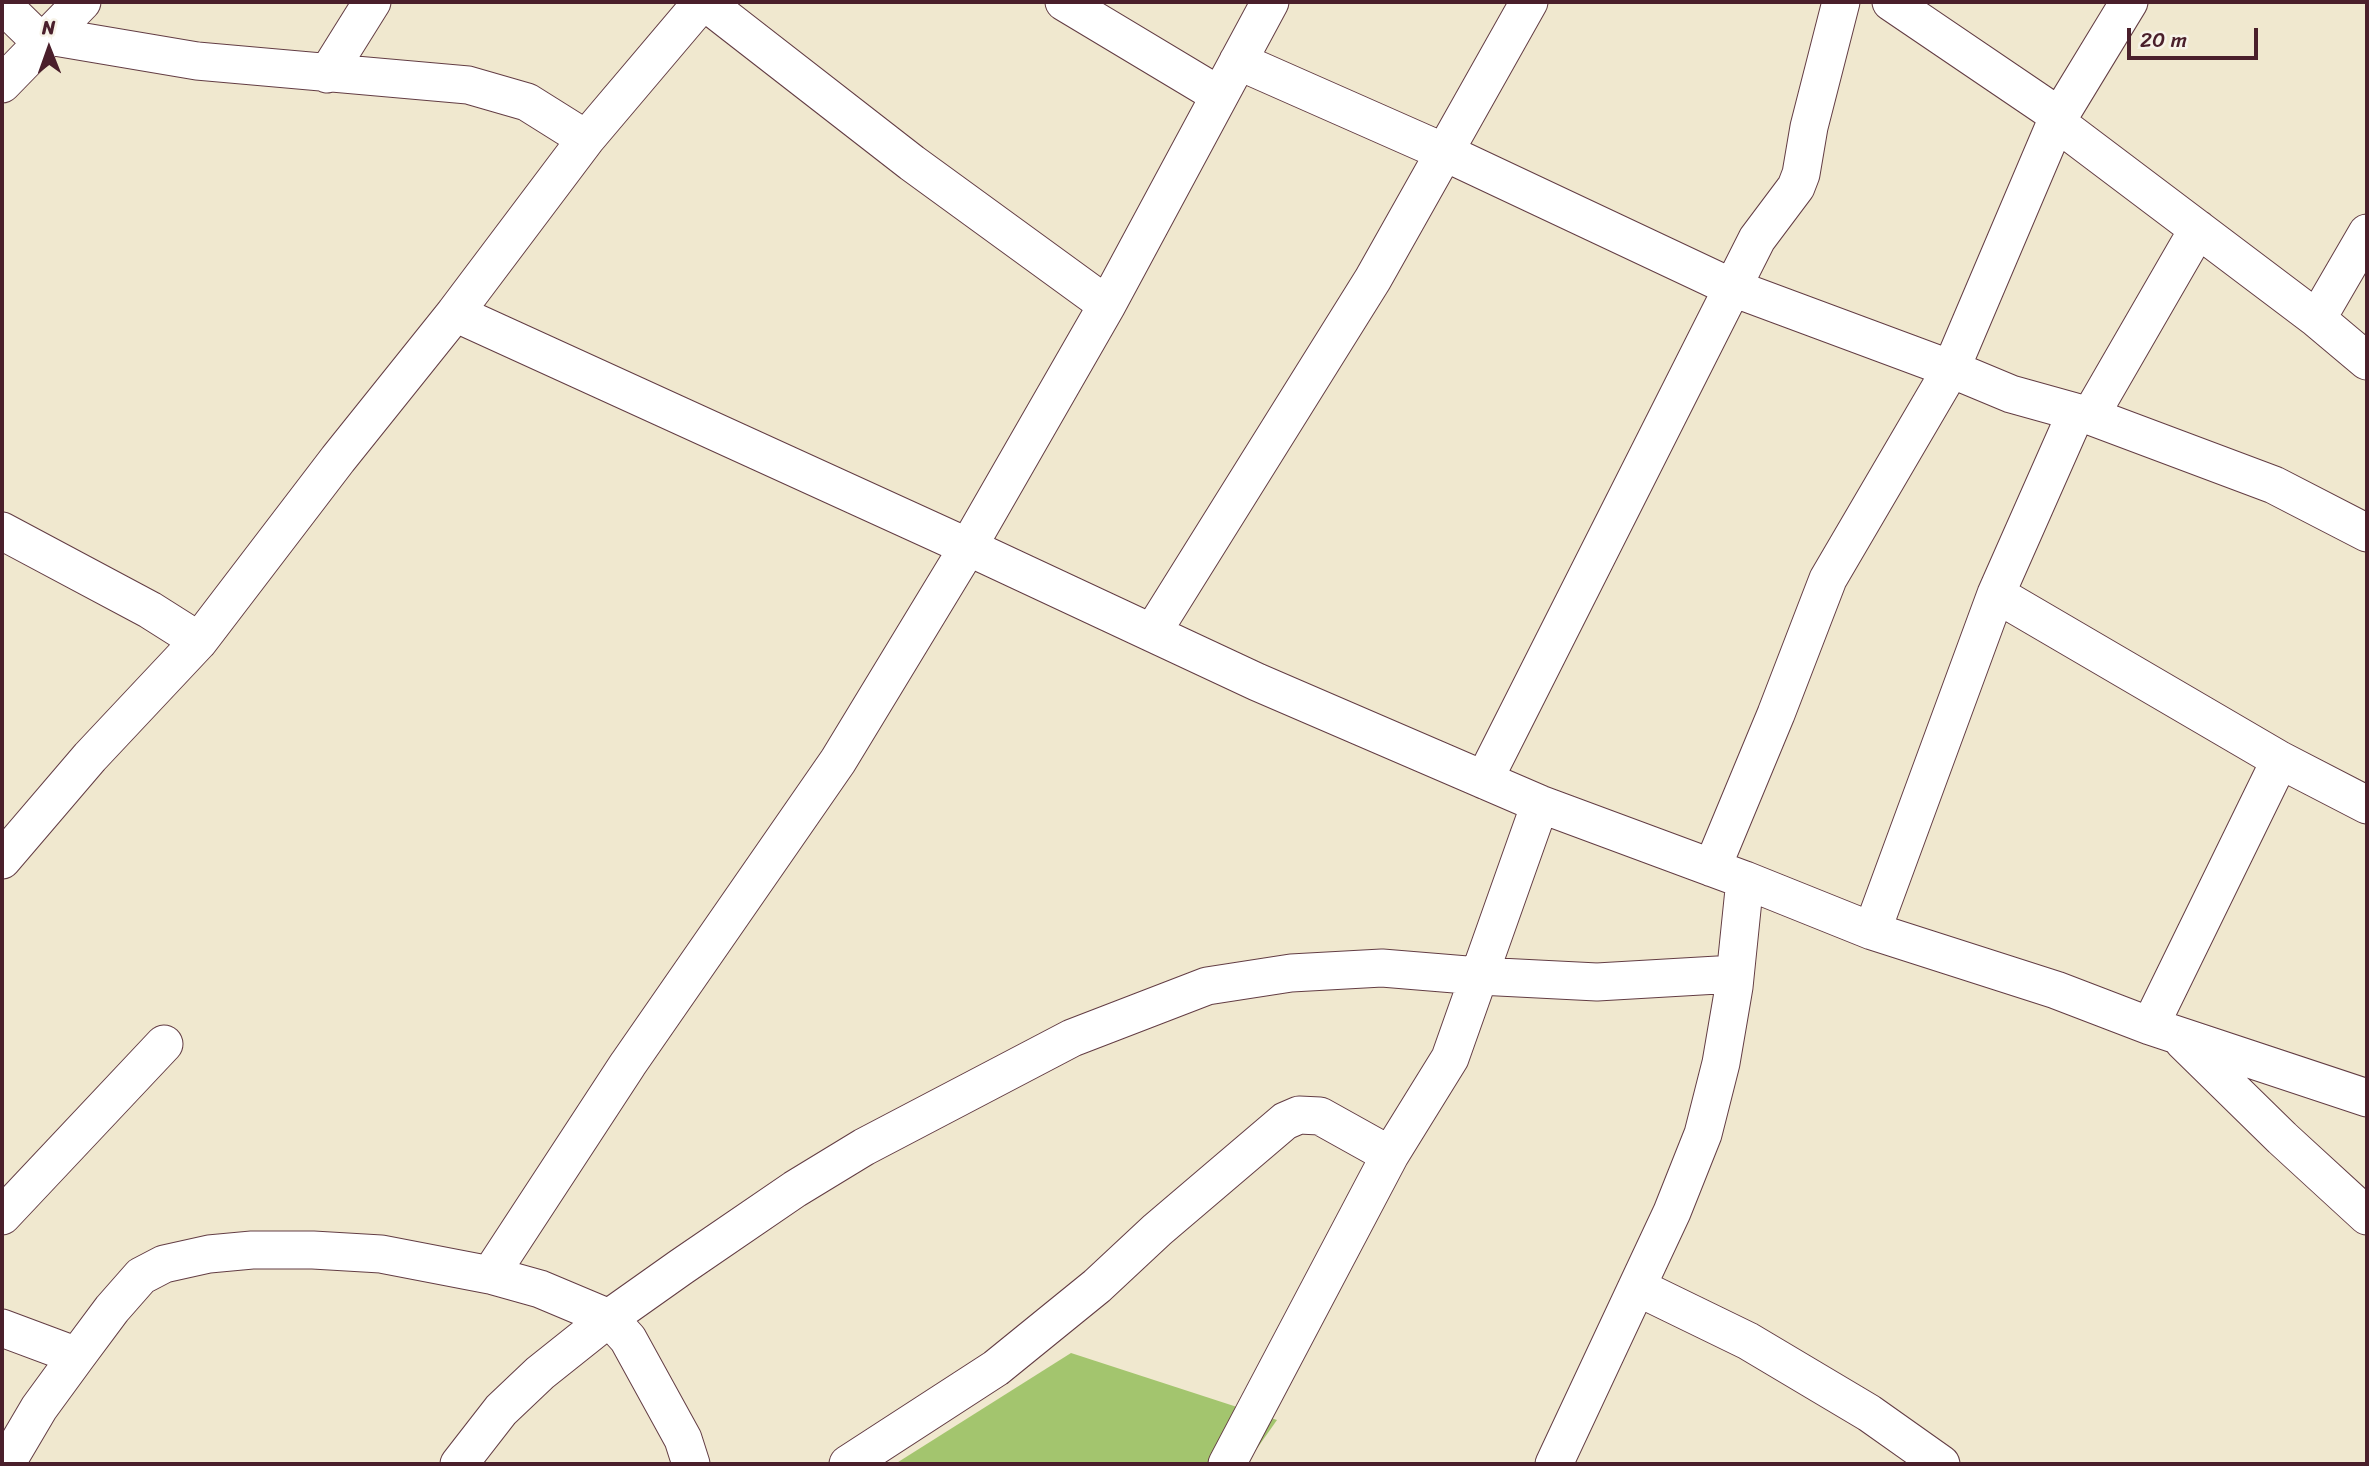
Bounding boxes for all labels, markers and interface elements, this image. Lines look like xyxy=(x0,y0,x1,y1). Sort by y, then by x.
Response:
text: N xyxy=(42,11,55,44)
north arrow xyxy=(14,14,84,84)
scale bar xyxy=(2131,14,2262,58)
text: 20 m xyxy=(2140,21,2187,59)

